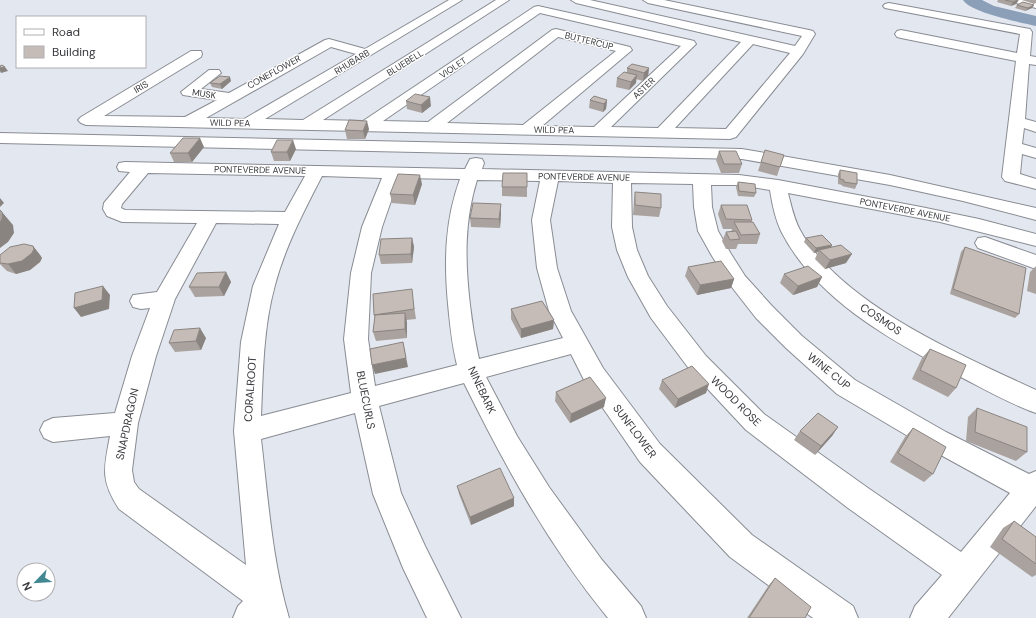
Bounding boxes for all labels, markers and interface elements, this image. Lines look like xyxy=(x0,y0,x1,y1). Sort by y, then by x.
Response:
legend xyxy=(16,16,146,68)
text: Road xyxy=(52,24,80,40)
street label: BUTTERCUP xyxy=(564,29,614,53)
text: Building xyxy=(52,44,96,60)
street label: RHUBARB xyxy=(332,47,372,77)
street label: BLUEBELL xyxy=(384,47,426,79)
street label: CONEFLOWER xyxy=(245,52,303,92)
street label: VIOLET xyxy=(437,55,469,81)
street label: ASTER xyxy=(630,75,658,101)
street label: IRIS xyxy=(132,78,150,96)
street label: MUSK xyxy=(191,86,217,102)
street label: WILD PEA xyxy=(210,117,250,129)
street label: WILD PEA xyxy=(534,124,574,136)
street label: PONTEVERDE AVENUE xyxy=(214,163,306,177)
street label: PONTEVERDE AVENUE xyxy=(538,170,630,184)
street label: PONTEVERDE AVENUE xyxy=(859,195,951,225)
street label: COSMOS xyxy=(858,300,904,338)
street label: WINE CUP xyxy=(805,349,853,393)
street label: CORALROOT xyxy=(241,356,259,422)
street label: NINEBARK xyxy=(465,364,499,416)
street label: BLUECURLS xyxy=(353,370,379,430)
street label: WOOD ROSE xyxy=(708,373,764,429)
street label: SNAPDRAGON xyxy=(113,387,141,461)
street label: SUNFLOWER xyxy=(610,401,660,461)
north arrow xyxy=(16,562,56,602)
text: N xyxy=(19,580,35,593)

